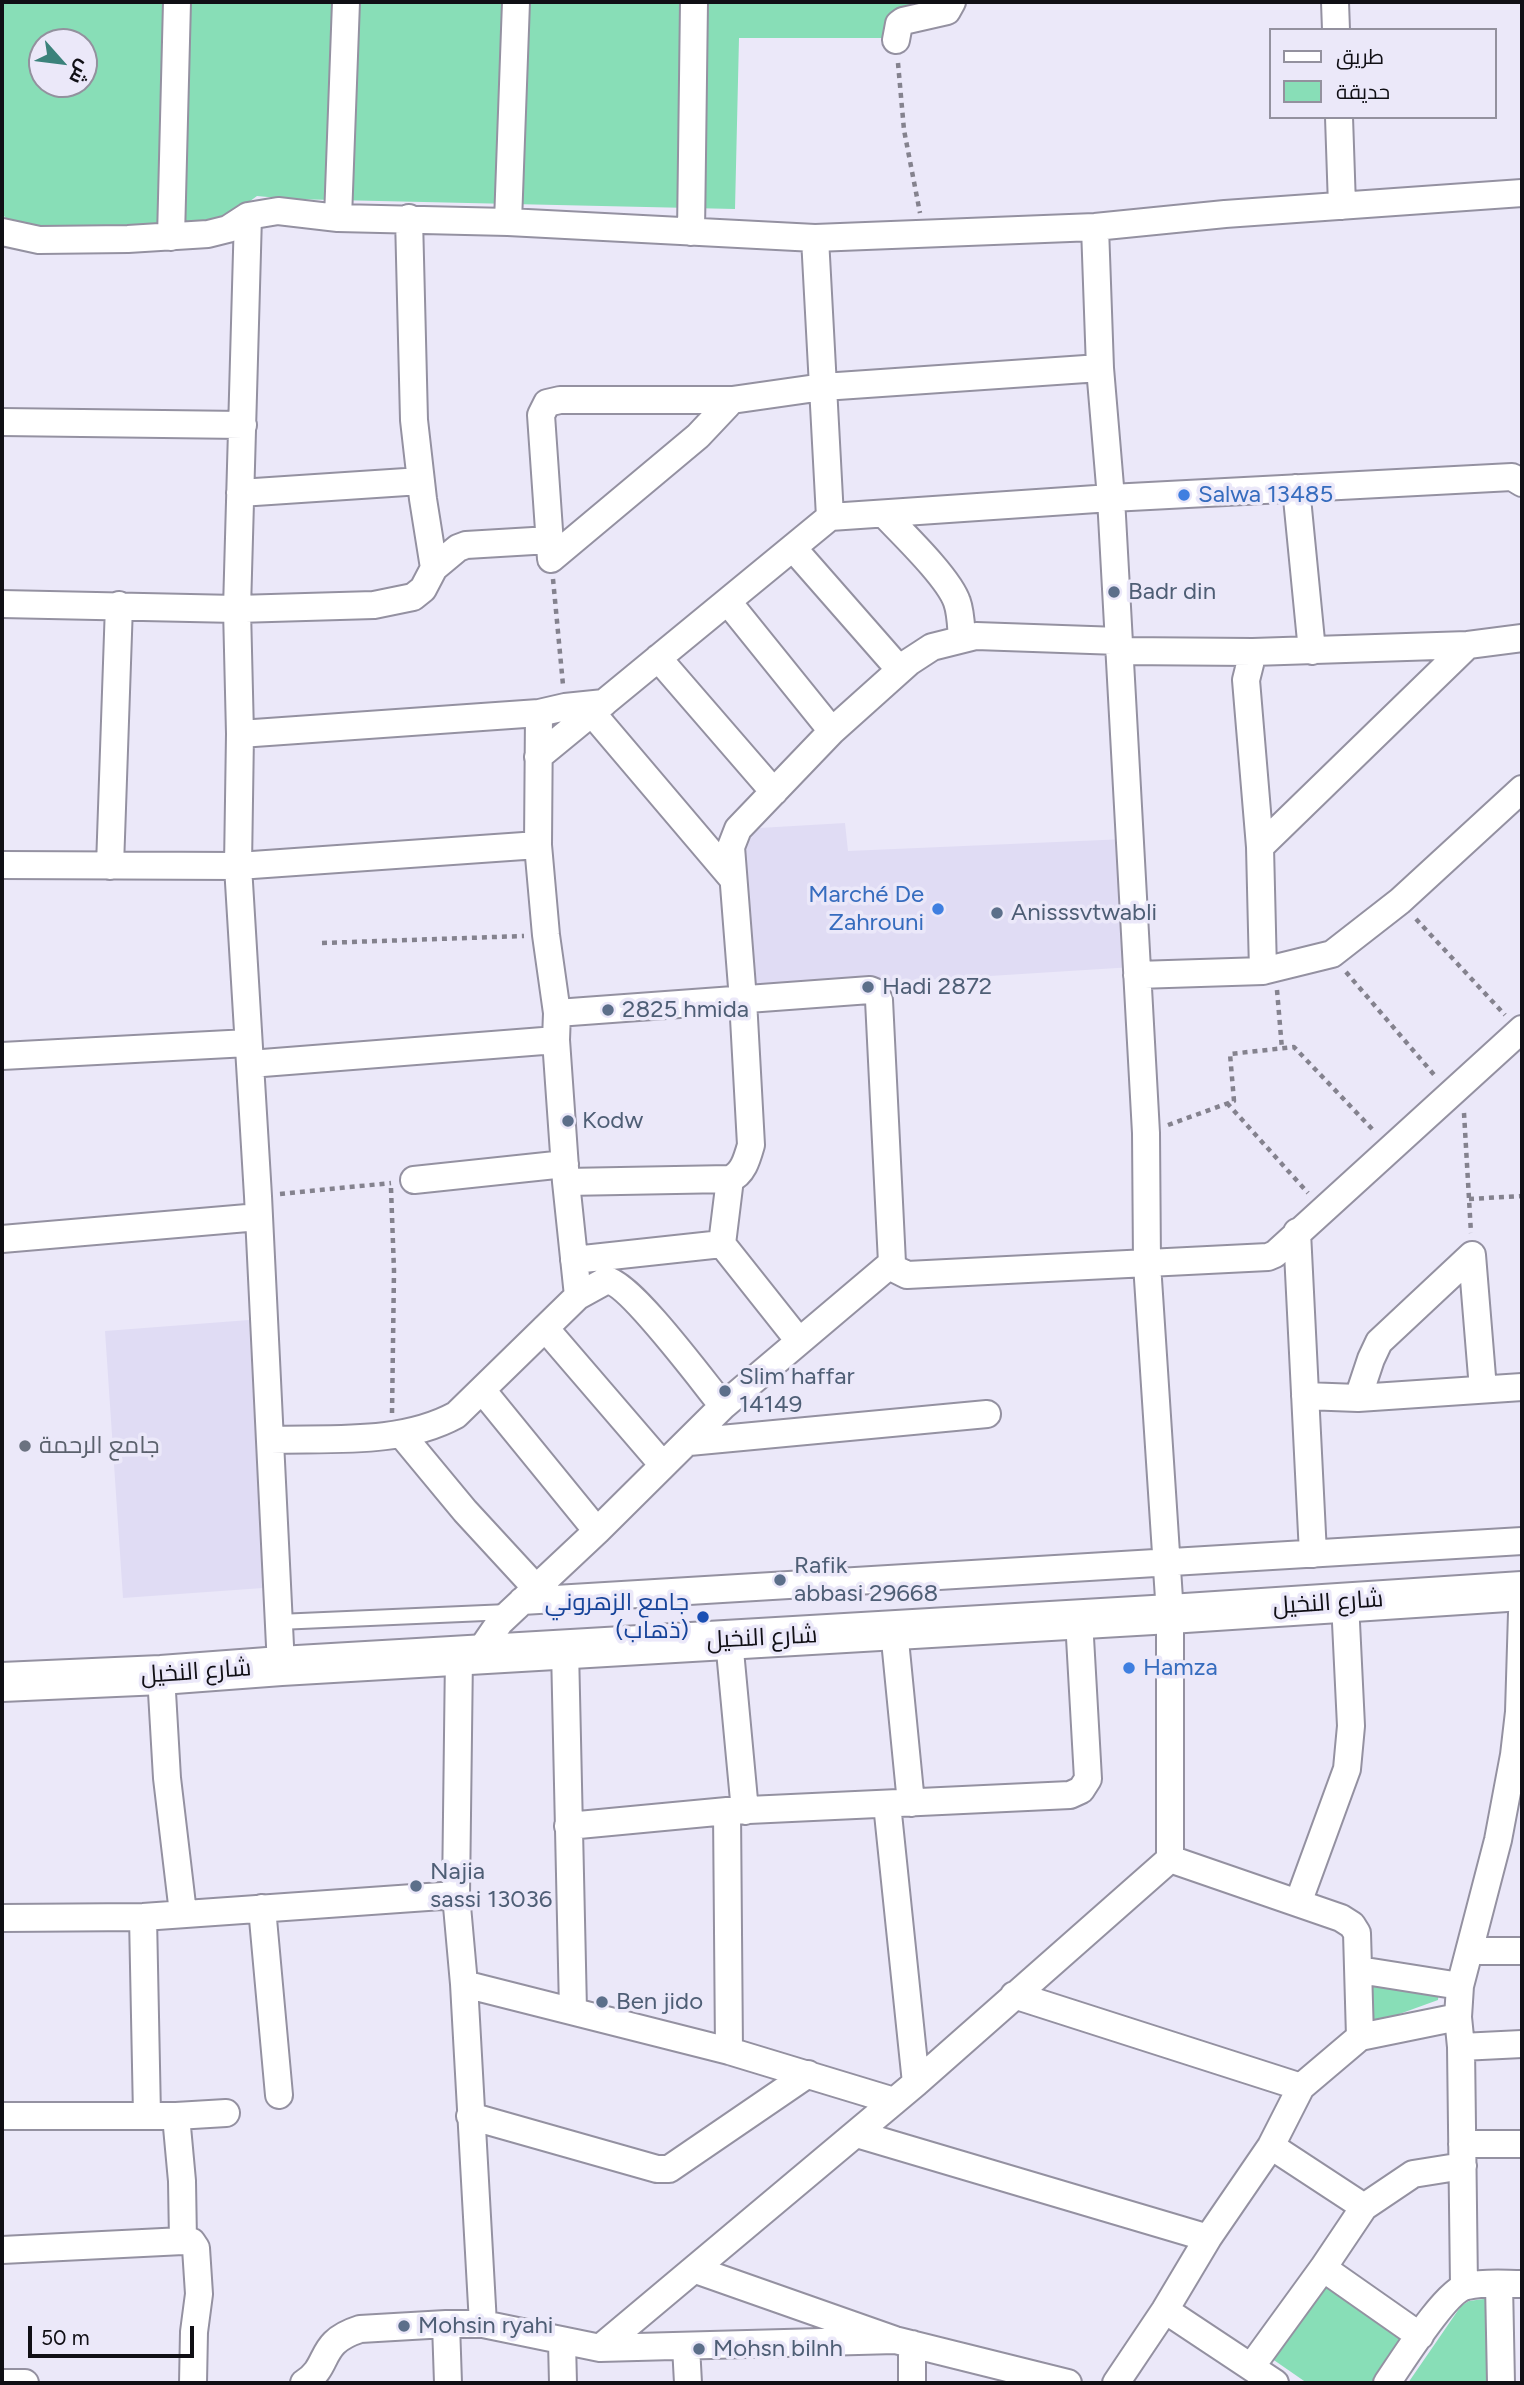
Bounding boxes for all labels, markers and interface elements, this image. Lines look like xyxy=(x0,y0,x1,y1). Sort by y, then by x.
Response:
north arrow xyxy=(28,28,98,98)
legend xyxy=(1268,28,1496,119)
text: طريق xyxy=(1336,44,1384,69)
text: ش xyxy=(64,56,96,88)
text: حديقة xyxy=(1336,79,1390,104)
place label: Salwa 13485 xyxy=(1198,481,1333,509)
marker: Salwa 13485 xyxy=(1176,487,1192,503)
place label: Badr din xyxy=(1128,578,1216,606)
marker: Badr din xyxy=(1106,584,1122,600)
place label: Marché De Zahrouni xyxy=(808,881,924,937)
place label: Anisssvtwabli xyxy=(1011,899,1157,927)
marker: Marché De Zahrouni xyxy=(930,901,946,917)
marker: Anisssvtwabli xyxy=(989,905,1005,921)
place label: Hadi 2872 xyxy=(882,973,992,1001)
marker: Hadi 2872 xyxy=(860,979,876,995)
place label: 2825 hmida xyxy=(622,996,749,1024)
marker: 2825 hmida xyxy=(600,1002,616,1018)
place label: Kodw xyxy=(582,1107,643,1135)
marker: Kodw xyxy=(560,1113,576,1129)
place label: Slim haffar 14149 xyxy=(739,1363,855,1419)
marker: Slim haffar 14149 xyxy=(717,1383,733,1399)
place label: جامع الرحمة xyxy=(39,1432,160,1460)
marker: جامع الرحمة xyxy=(17,1438,33,1454)
place label: Rafik abbasi 29668 xyxy=(794,1552,938,1608)
marker: Rafik abbasi 29668 xyxy=(772,1572,788,1588)
street label: شارع النخيل xyxy=(1272,1585,1384,1621)
place label: جامع الزهروني (ذهاب) xyxy=(545,1589,689,1645)
marker: جامع الزهروني (ذهاب) xyxy=(695,1609,711,1625)
street label: شارع النخيل xyxy=(706,1621,818,1655)
street label: شارع النخيل xyxy=(140,1654,252,1690)
place label: Hamza xyxy=(1143,1654,1218,1682)
marker: Hamza xyxy=(1121,1660,1137,1676)
place label: Najia sassi 13036 xyxy=(430,1858,552,1914)
marker: Najia sassi 13036 xyxy=(408,1878,424,1894)
place label: Ben jido xyxy=(616,1988,703,2016)
marker: Ben jido xyxy=(594,1994,610,2010)
scale bar xyxy=(32,2312,198,2356)
place label: Mohsin ryahi xyxy=(418,2312,553,2340)
marker: Mohsin ryahi xyxy=(396,2318,412,2334)
text: 50 m xyxy=(41,2325,90,2350)
place label: Mohsn bilnh xyxy=(713,2335,843,2363)
marker: Mohsn bilnh xyxy=(691,2341,707,2357)

